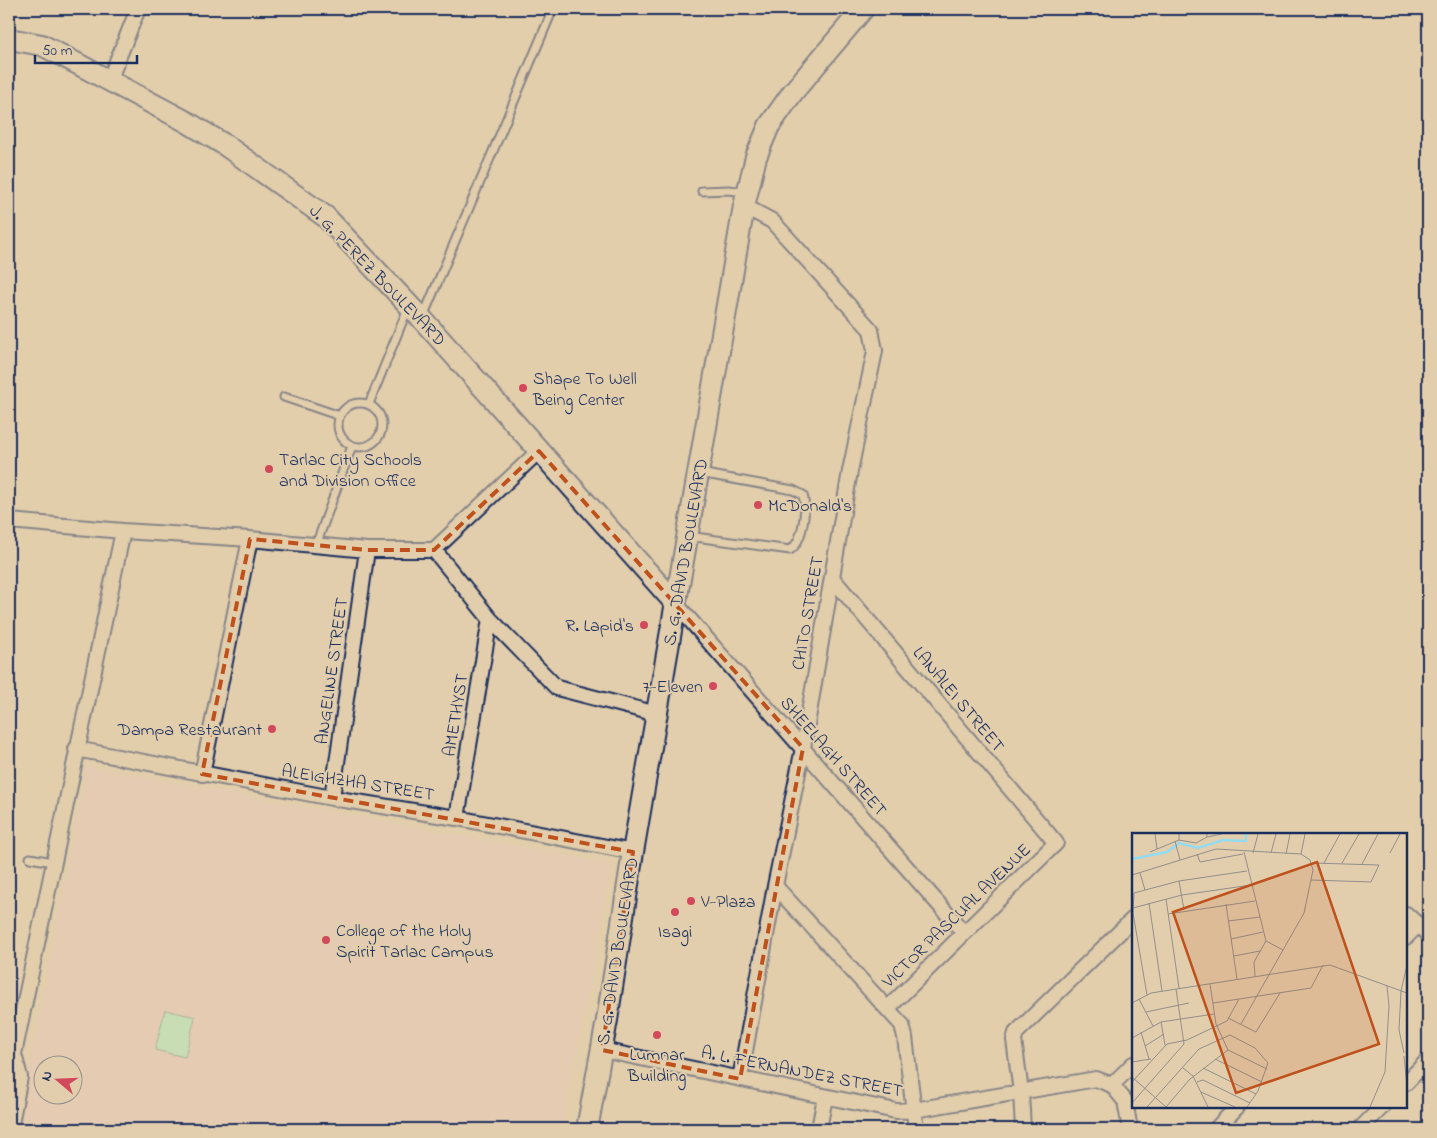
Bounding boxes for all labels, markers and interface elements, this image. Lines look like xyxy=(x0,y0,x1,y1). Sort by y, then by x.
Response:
scale bar xyxy=(35,32,138,64)
text: 50 m xyxy=(42,40,73,62)
street label: J. G. PEREZ BOULEVARD xyxy=(302,200,451,353)
place label: Shape To Well Being Center xyxy=(532,367,637,415)
marker: Shape To Well Being Center xyxy=(517,382,529,394)
place label: Tarlac City Schools and Division Office xyxy=(279,448,422,495)
street label: S. G. DAVID BOULEVARD xyxy=(658,457,716,648)
marker: Tarlac City Schools and Division Office xyxy=(263,463,275,475)
place label: McDonald's xyxy=(768,494,852,520)
marker: McDonald's xyxy=(752,499,764,511)
street label: CHITO STREET xyxy=(786,554,832,672)
street label: ANGELINE STREET xyxy=(310,596,356,746)
place label: R. Lapid's xyxy=(565,614,634,640)
marker: R. Lapid's xyxy=(638,619,650,631)
street label: LANALEI STREET xyxy=(905,642,1010,759)
street label: AMETHYST xyxy=(438,672,476,759)
place label: 7-Eleven xyxy=(642,675,703,701)
marker: 7-Eleven xyxy=(707,680,719,692)
street label: SHEELAGH STREET xyxy=(773,692,892,823)
place label: Dampa Restaurant xyxy=(117,718,262,744)
marker: Dampa Restaurant xyxy=(266,723,278,735)
street label: ALEIGHZHA STREET xyxy=(279,759,436,809)
inset map xyxy=(1132,833,1407,1108)
street label: VICTOR PASCUAL AVENUE xyxy=(876,838,1038,995)
street label: S. G. DAVID BOULEVARD xyxy=(591,856,647,1047)
place label: V-Plaza xyxy=(700,890,756,916)
marker: V-Plaza xyxy=(685,895,697,907)
marker: Isagi xyxy=(669,906,681,918)
place label: College of the Holy Spirit Tarlac Campus xyxy=(336,919,494,966)
place label: Isagi xyxy=(658,920,692,947)
marker: College of the Holy Spirit Tarlac Campus xyxy=(320,934,332,946)
marker: Lumnar Building xyxy=(651,1029,663,1041)
street label: A. L. FERNANDEZ STREET xyxy=(699,1041,905,1105)
place label: Lumnar Building xyxy=(627,1043,686,1091)
north arrow xyxy=(32,1056,82,1106)
text: N xyxy=(36,1068,59,1084)

